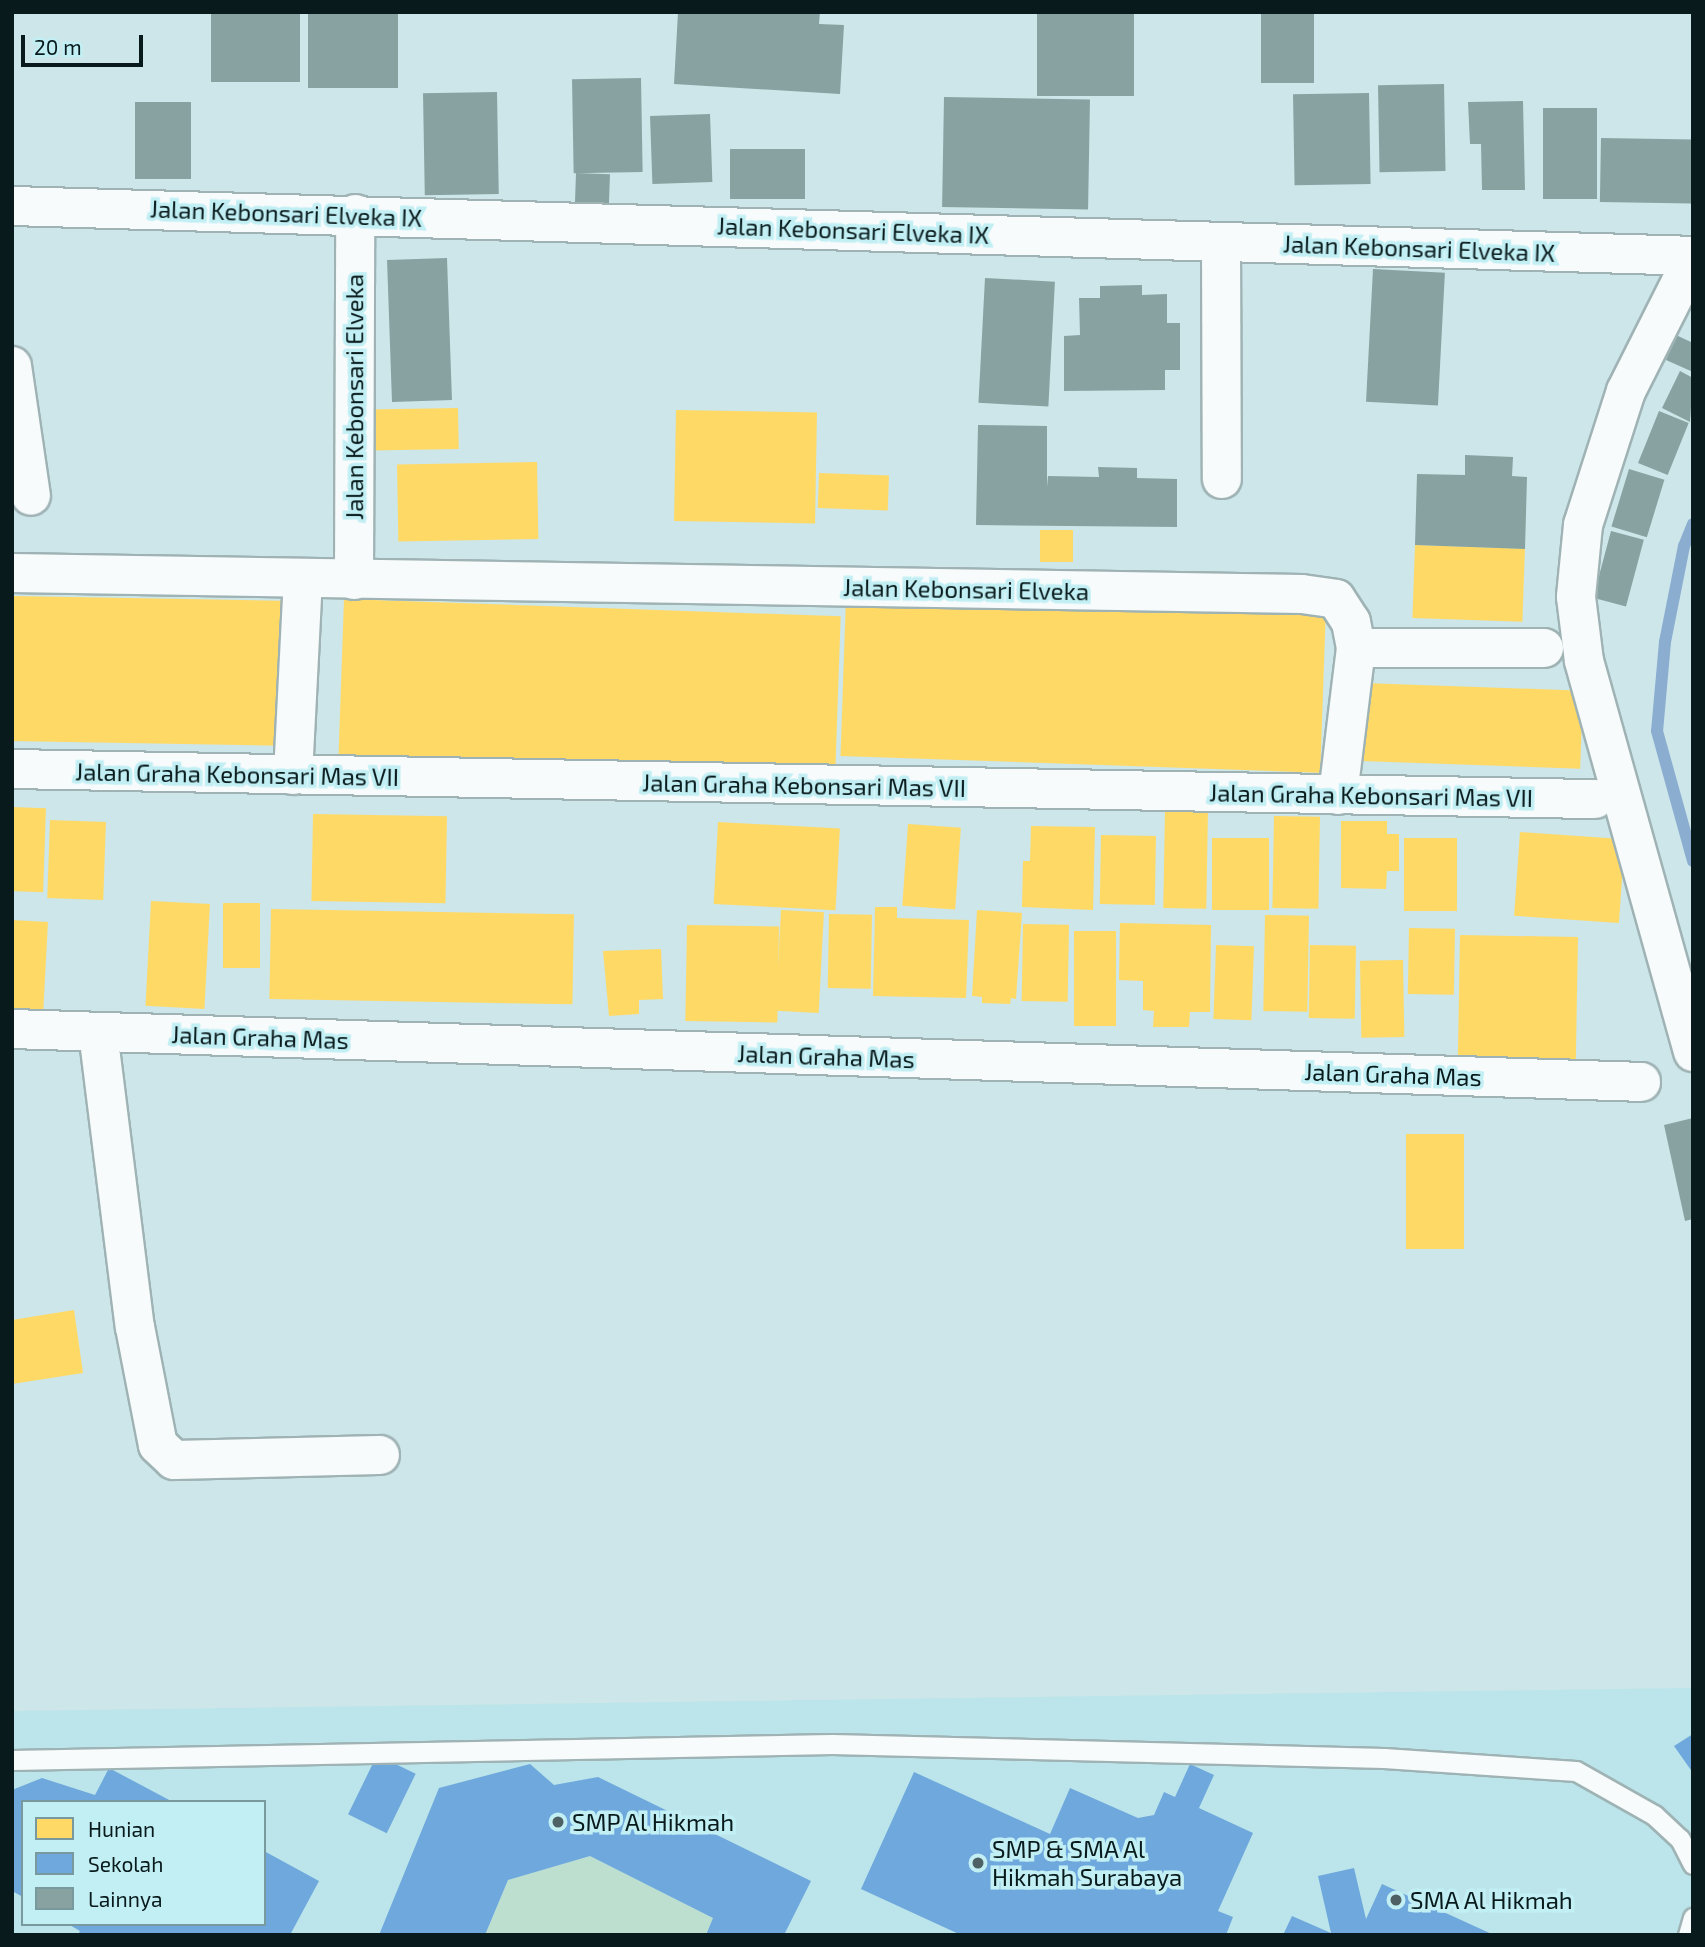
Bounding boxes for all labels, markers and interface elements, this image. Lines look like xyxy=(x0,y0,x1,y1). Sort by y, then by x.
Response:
scale bar xyxy=(24,21,147,65)
text: 20 m xyxy=(34,34,82,59)
street label: Jalan Kebonsari Elveka IX xyxy=(149,194,423,232)
street label: Jalan Kebonsari Elveka IX xyxy=(716,211,990,249)
street label: Jalan Kebonsari Elveka IX xyxy=(1282,229,1556,267)
street label: Jalan Kebonsari Elveka xyxy=(340,274,368,520)
street label: Jalan Kebonsari Elveka xyxy=(843,572,1089,606)
street label: Jalan Graha Kebonsari Mas VII xyxy=(74,757,400,791)
street label: Jalan Graha Kebonsari Mas VII xyxy=(641,768,967,802)
street label: Jalan Graha Kebonsari Mas VII xyxy=(1208,778,1534,812)
street label: Jalan Graha Mas xyxy=(171,1020,349,1054)
street label: Jalan Graha Mas xyxy=(737,1039,915,1073)
street label: Jalan Graha Mas xyxy=(1304,1057,1482,1091)
legend xyxy=(21,1800,266,1926)
place label: SMP Al Hikmah xyxy=(572,1808,736,1836)
marker: SMP Al Hikmah xyxy=(550,1814,566,1830)
text: Hunian xyxy=(88,1816,155,1841)
place label: SMP & SMA Al Hikmah Surabaya xyxy=(992,1835,1182,1891)
text: Sekolah xyxy=(88,1851,163,1876)
marker: SMP & SMA Al Hikmah Surabaya xyxy=(970,1855,986,1871)
text: Lainnya xyxy=(88,1886,162,1911)
place label: SMA Al Hikmah xyxy=(1410,1886,1575,1914)
marker: SMA Al Hikmah xyxy=(1388,1892,1404,1908)

